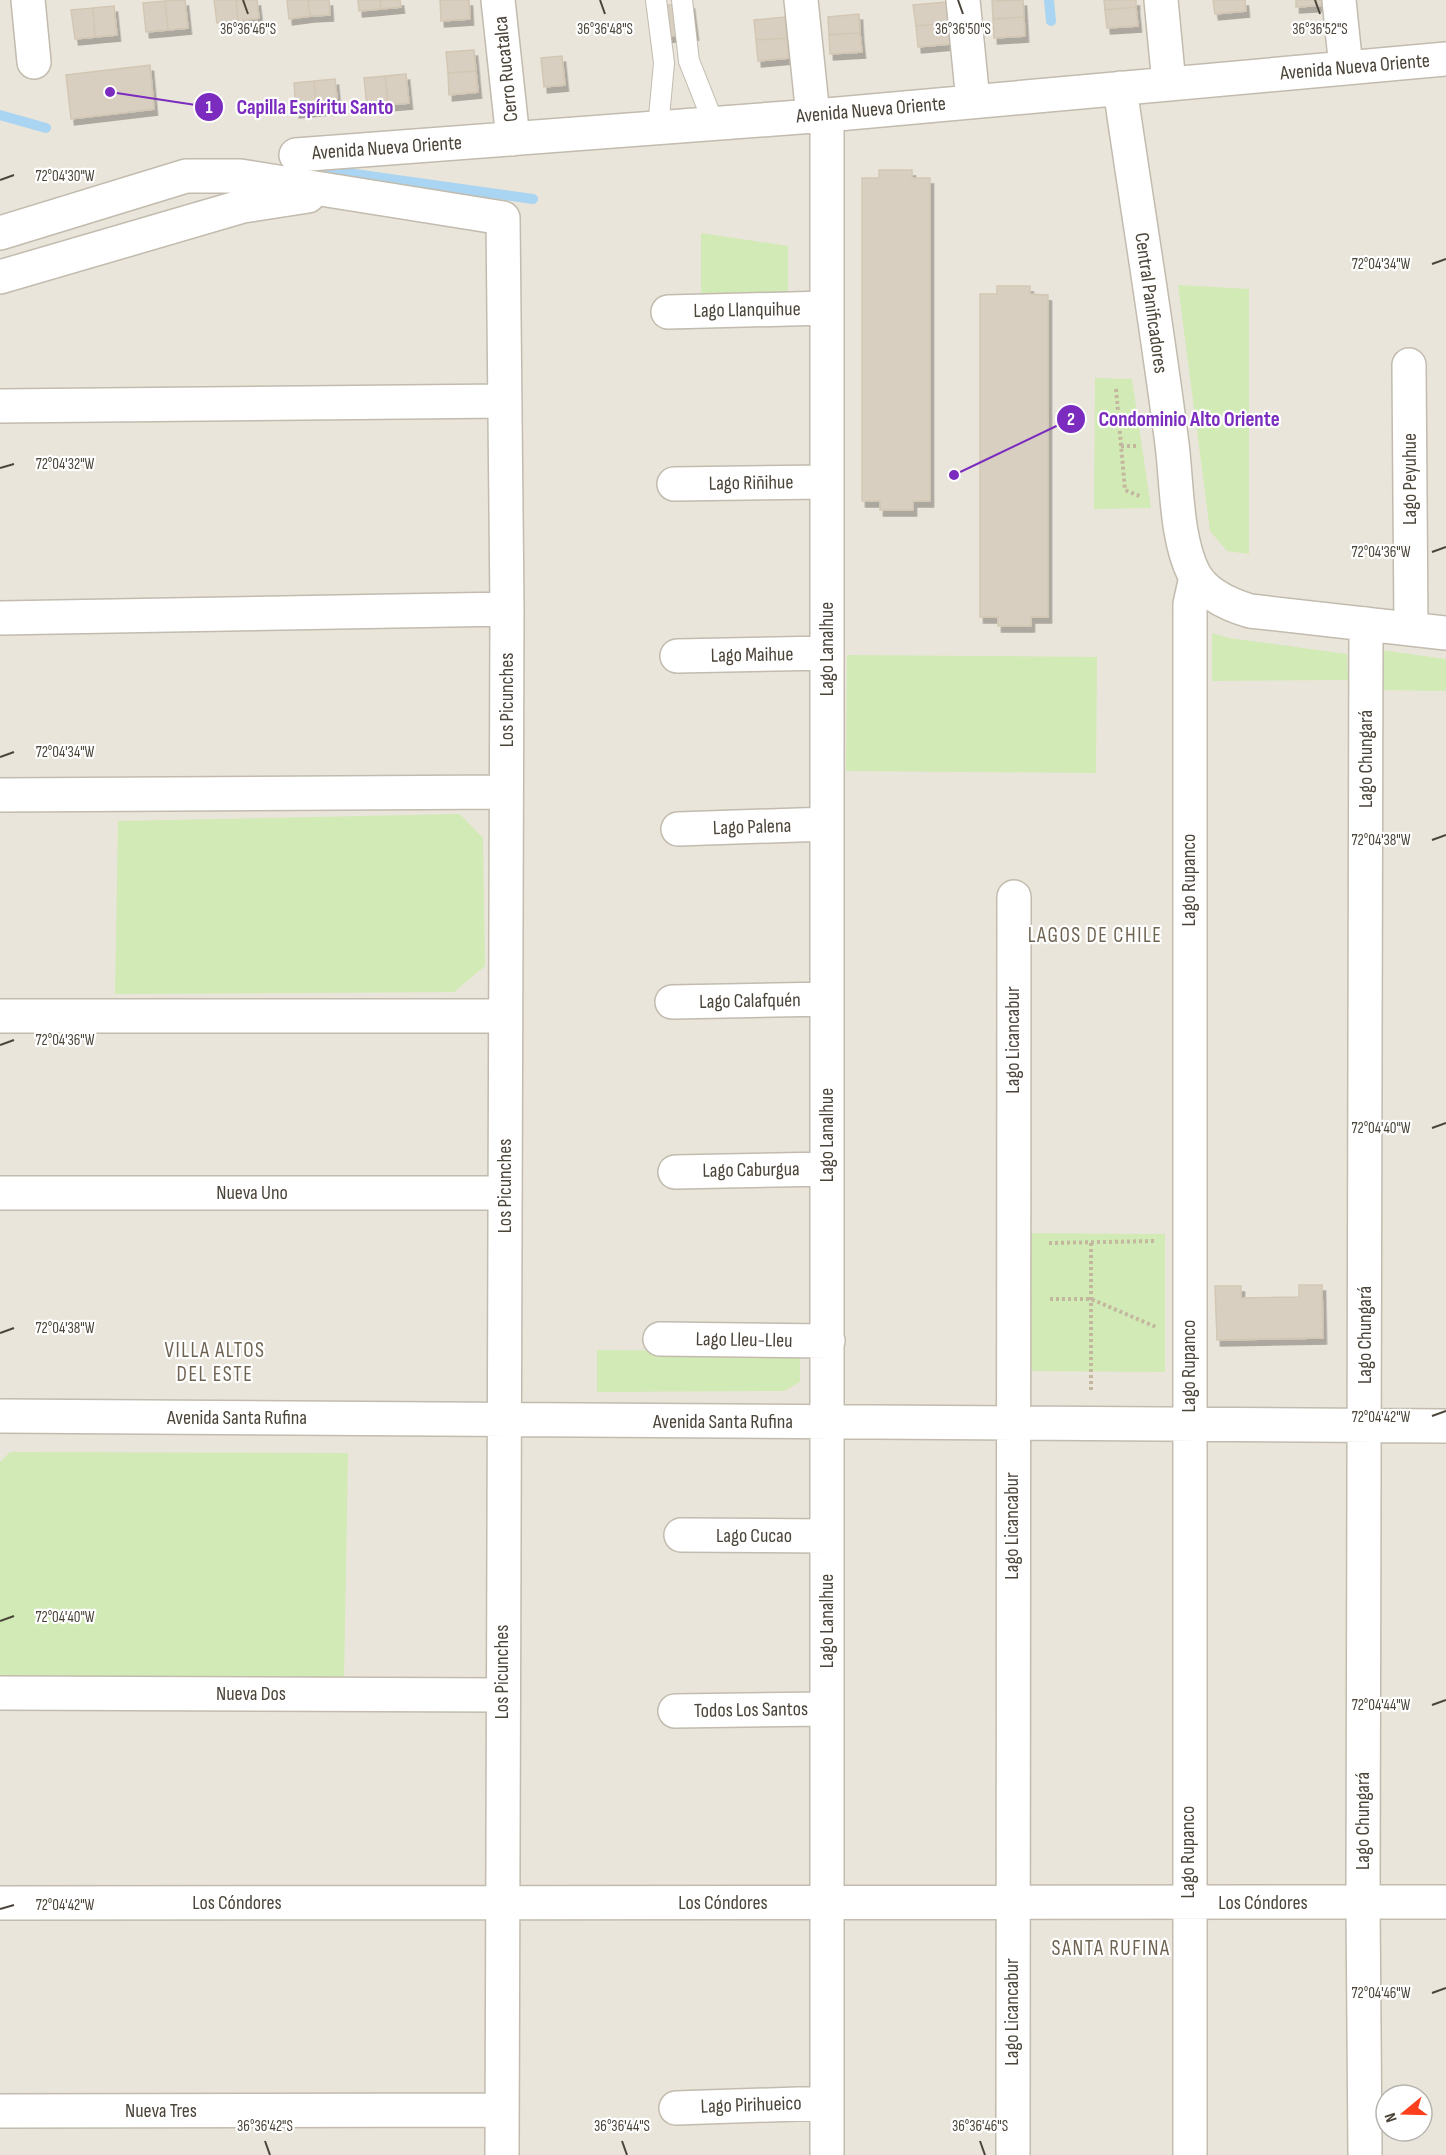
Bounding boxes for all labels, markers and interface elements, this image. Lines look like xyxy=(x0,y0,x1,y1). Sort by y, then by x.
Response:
street label: Cerro Rucatalca xyxy=(489,15,523,123)
text: 36°36'46"S xyxy=(220,20,276,39)
text: 36°36'48"S xyxy=(577,20,633,39)
text: 36°36'50"S xyxy=(935,20,991,39)
text: 36°36'52"S xyxy=(1292,20,1348,39)
street label: Avenida Nueva Oriente xyxy=(1278,48,1431,86)
callout: Capilla Espíritu Santo xyxy=(194,87,405,126)
street label: Avenida Nueva Oriente xyxy=(794,91,947,129)
text: Capilla Espíritu Santo xyxy=(236,95,394,120)
text: 1 xyxy=(205,97,213,118)
street label: Avenida Nueva Oriente xyxy=(310,131,463,165)
text: 72°04'30"W xyxy=(35,167,95,186)
street label: Central Panificadores xyxy=(1129,231,1173,375)
text: 72°04'34"W xyxy=(1352,255,1411,274)
street label: Lago Llanquihue xyxy=(693,297,801,323)
callout: Condominio Alto Oriente xyxy=(1056,399,1291,438)
text: Condominio Alto Oriente xyxy=(1098,407,1280,432)
text: 2 xyxy=(1067,409,1075,430)
street label: Lago Peyuhue xyxy=(1398,433,1422,525)
text: 72°04'32"W xyxy=(36,455,95,474)
street label: Lago Riñihue xyxy=(708,470,794,496)
text: 72°04'36"W xyxy=(1352,543,1411,562)
street label: Lago Lanalhue xyxy=(815,602,839,696)
street label: Lago Maihue xyxy=(710,642,794,668)
street label: Los Picunches xyxy=(495,653,519,747)
street label: Lago Chungará xyxy=(1354,710,1378,808)
text: 72°04'34"W xyxy=(36,743,95,762)
street label: Lago Palena xyxy=(712,814,792,840)
text: 72°04'38"W xyxy=(1352,831,1411,850)
street label: Lago Rupanco xyxy=(1177,834,1201,926)
district label: LAGOS DE CHILE xyxy=(1028,923,1162,948)
street label: Lago Licancabur xyxy=(1001,986,1025,1094)
street label: Lago Calafquén xyxy=(699,988,801,1014)
text: 72°04'36"W xyxy=(36,1031,95,1050)
street label: Lago Lanalhue xyxy=(815,1088,839,1182)
text: 72°04'40"W xyxy=(1351,1119,1411,1138)
street label: Los Picunches xyxy=(493,1139,517,1233)
street label: Lago Caburgua xyxy=(702,1157,800,1183)
street label: Nueva Uno xyxy=(216,1181,288,1205)
street label: Lago Chungará xyxy=(1353,1286,1377,1384)
text: 72°04'38"W xyxy=(36,1319,95,1338)
street label: Lago Rupanco xyxy=(1177,1320,1201,1412)
street label: Lago Lleu-Lleu xyxy=(695,1327,793,1353)
district label: VILLA ALTOS DEL ESTE xyxy=(164,1338,266,1387)
street label: Avenida Santa Rufina xyxy=(166,1406,307,1430)
text: 72°04'42"W xyxy=(1352,1408,1411,1427)
street label: Avenida Santa Rufina xyxy=(652,1410,793,1434)
street label: Lago Licancabur xyxy=(1000,1472,1024,1580)
street label: Lago Cucao xyxy=(716,1524,792,1548)
street label: Lago Lanalhue xyxy=(815,1574,839,1668)
text: 72°04'40"W xyxy=(35,1608,95,1627)
street label: Los Picunches xyxy=(490,1625,514,1719)
street label: Nueva Dos xyxy=(216,1682,286,1706)
text: 72°04'44"W xyxy=(1352,1696,1411,1715)
street label: Todos Los Santos xyxy=(694,1697,808,1723)
street label: Lago Chungará xyxy=(1351,1772,1375,1870)
street label: Lago Rupanco xyxy=(1176,1806,1200,1898)
street label: Los Cóndores xyxy=(192,1891,282,1915)
street label: Los Cóndores xyxy=(678,1891,768,1915)
street label: Los Cóndores xyxy=(1218,1891,1308,1915)
text: 72°04'42"W xyxy=(36,1896,95,1915)
district label: SANTA RUFINA xyxy=(1052,1936,1170,1961)
street label: Lago Licancabur xyxy=(1000,1958,1024,2066)
text: 72°04'46"W xyxy=(1352,1984,1411,2003)
north arrow xyxy=(1374,2083,1434,2143)
street label: Lago Pirihueico xyxy=(700,2091,802,2119)
street label: Nueva Tres xyxy=(125,2099,197,2123)
text: N xyxy=(1381,2110,1402,2125)
text: 36°36'42"S xyxy=(237,2117,293,2136)
text: 36°36'44"S xyxy=(594,2117,650,2136)
text: 36°36'46"S xyxy=(952,2117,1008,2136)

